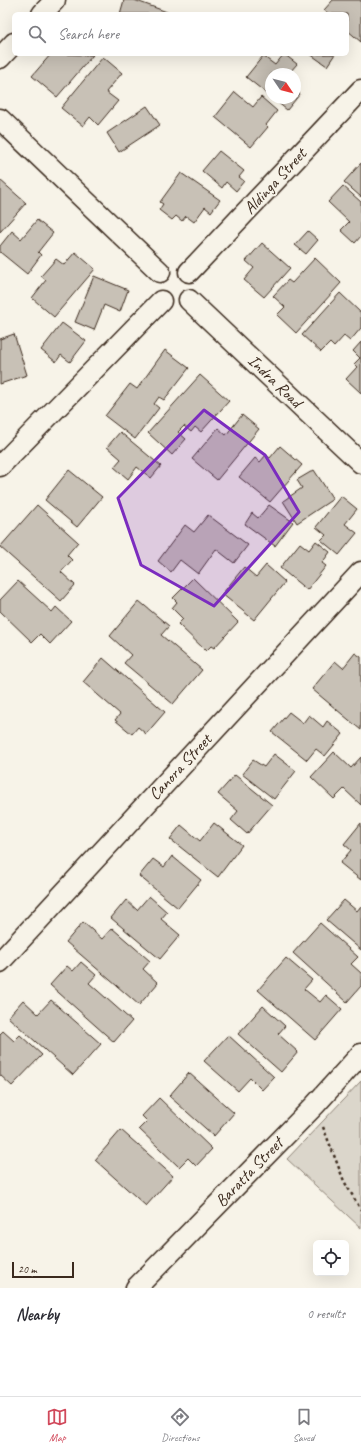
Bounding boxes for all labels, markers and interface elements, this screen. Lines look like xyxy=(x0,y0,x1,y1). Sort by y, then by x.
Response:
search box xyxy=(12,12,349,56)
icon: search xyxy=(26,23,48,45)
text: Search here xyxy=(58,25,119,44)
north arrow xyxy=(265,68,301,104)
street label: Aldinga Street xyxy=(239,142,312,218)
street label: Indra Road xyxy=(244,350,308,414)
street label: Canora Street xyxy=(144,728,218,805)
street label: Baratta Street xyxy=(211,1131,289,1211)
map controls xyxy=(313,1240,349,1276)
button: locate xyxy=(313,1240,349,1276)
scale bar xyxy=(12,1260,74,1279)
text: 20 m xyxy=(18,1262,37,1276)
text: Nearby xyxy=(16,1304,59,1325)
text: 0 results xyxy=(307,1306,345,1322)
tab: Map xyxy=(46,1406,68,1444)
tab: Directions xyxy=(161,1406,200,1444)
tab: Saved xyxy=(293,1406,315,1444)

